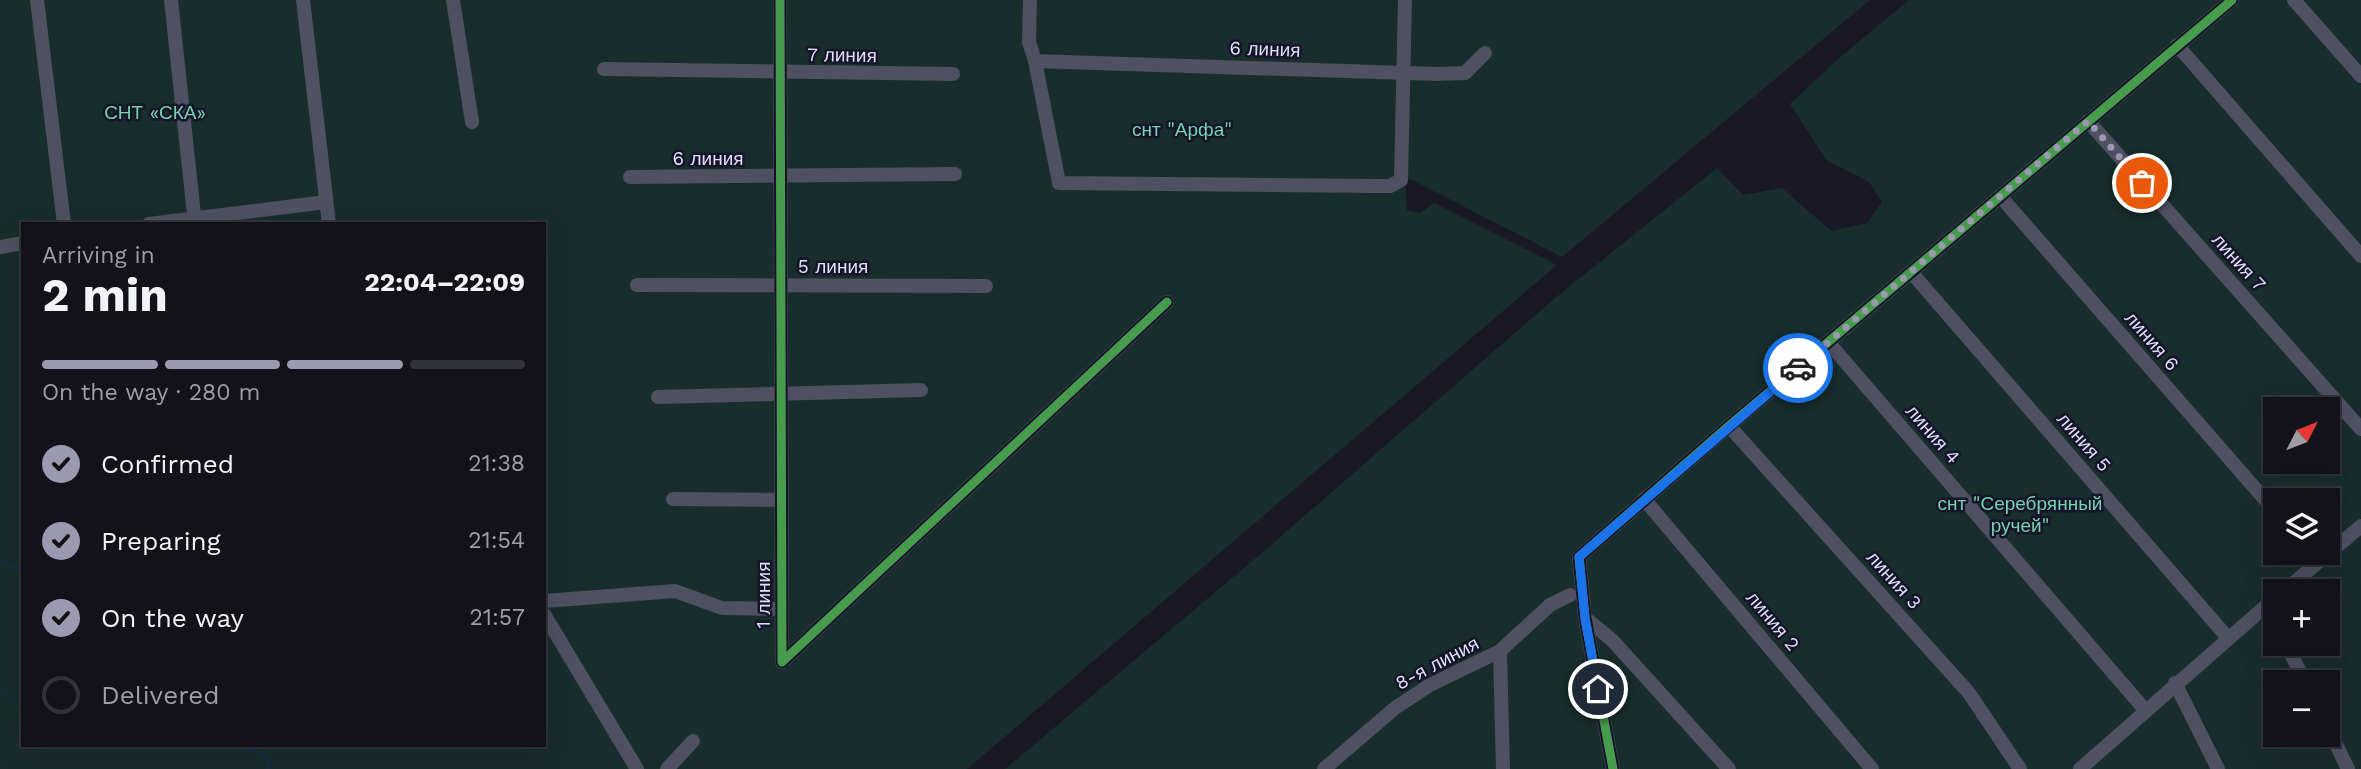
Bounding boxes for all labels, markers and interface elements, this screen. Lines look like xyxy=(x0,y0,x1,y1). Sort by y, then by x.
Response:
street label: 6 линия xyxy=(1229,36,1301,62)
street label: 7 линия xyxy=(807,43,877,67)
park label: СНТ «СКА» xyxy=(104,101,206,124)
park label: снт "Арфа" xyxy=(1132,118,1232,141)
street label: 6 линия xyxy=(672,147,744,170)
pin xyxy=(2112,153,2172,213)
icon: bag xyxy=(2123,164,2161,202)
street label: линия 7 xyxy=(2207,228,2271,296)
text: Arriving in xyxy=(42,242,155,269)
street label: 5 линия xyxy=(798,255,868,278)
text: 22:04–22:09 xyxy=(364,267,525,297)
text: 2 min xyxy=(42,268,168,322)
street label: линия 6 xyxy=(2120,307,2184,375)
courier xyxy=(1763,333,1833,403)
icon: car xyxy=(1779,349,1817,387)
text: On the way · 280 m xyxy=(42,379,260,406)
north arrow xyxy=(2263,397,2340,474)
map controls xyxy=(2263,397,2340,747)
street label: линия 4 xyxy=(1901,400,1965,468)
street label: линия 5 xyxy=(2052,408,2116,476)
icon: check xyxy=(42,445,80,483)
text: Confirmed xyxy=(101,449,234,479)
text: 21:38 xyxy=(468,450,525,477)
button: layers xyxy=(2263,488,2340,565)
park label: снт "Серебрянный ручей" xyxy=(1938,492,2102,537)
icon: check xyxy=(42,522,80,560)
text: Preparing xyxy=(101,526,221,556)
text: 21:54 xyxy=(468,527,525,554)
street label: линия 3 xyxy=(1862,546,1926,614)
street label: 1 линия xyxy=(752,562,775,628)
button: + xyxy=(2263,579,2340,656)
street label: линия 2 xyxy=(1741,587,1805,655)
icon: check xyxy=(42,599,80,637)
text: On the way xyxy=(101,603,244,633)
text: 21:57 xyxy=(470,604,525,631)
street label: 8-я линия xyxy=(1391,631,1483,695)
pin xyxy=(1568,659,1628,719)
icon: home xyxy=(1579,670,1617,708)
button: − xyxy=(2263,670,2340,747)
text: Delivered xyxy=(101,680,220,710)

